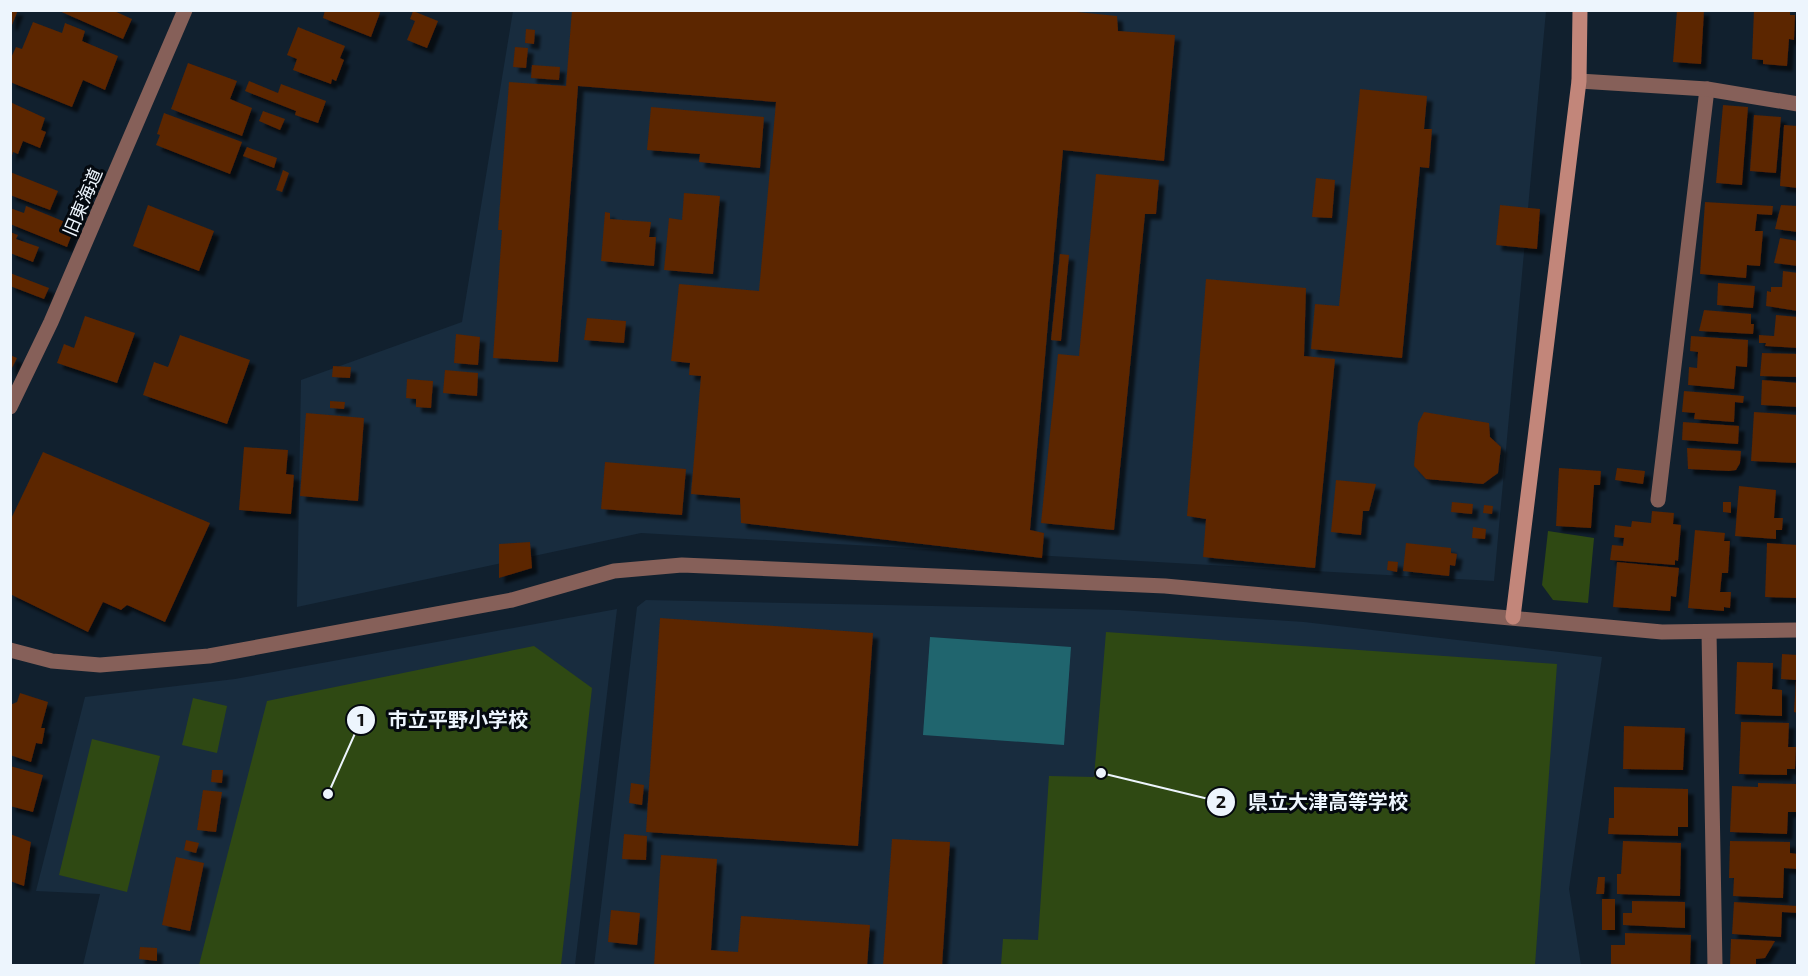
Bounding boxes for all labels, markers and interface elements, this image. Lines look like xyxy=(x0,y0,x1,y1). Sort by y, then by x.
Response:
street label: 旧東海道 xyxy=(58,165,106,239)
callout: 市立平野小学校 xyxy=(346,701,540,739)
text: 市立平野小学校 xyxy=(388,707,528,731)
text: 1 xyxy=(357,708,365,730)
callout: 県立大津高等学校 xyxy=(1206,783,1420,821)
text: 県立大津高等学校 xyxy=(1248,789,1408,813)
text: 2 xyxy=(1216,790,1226,812)

